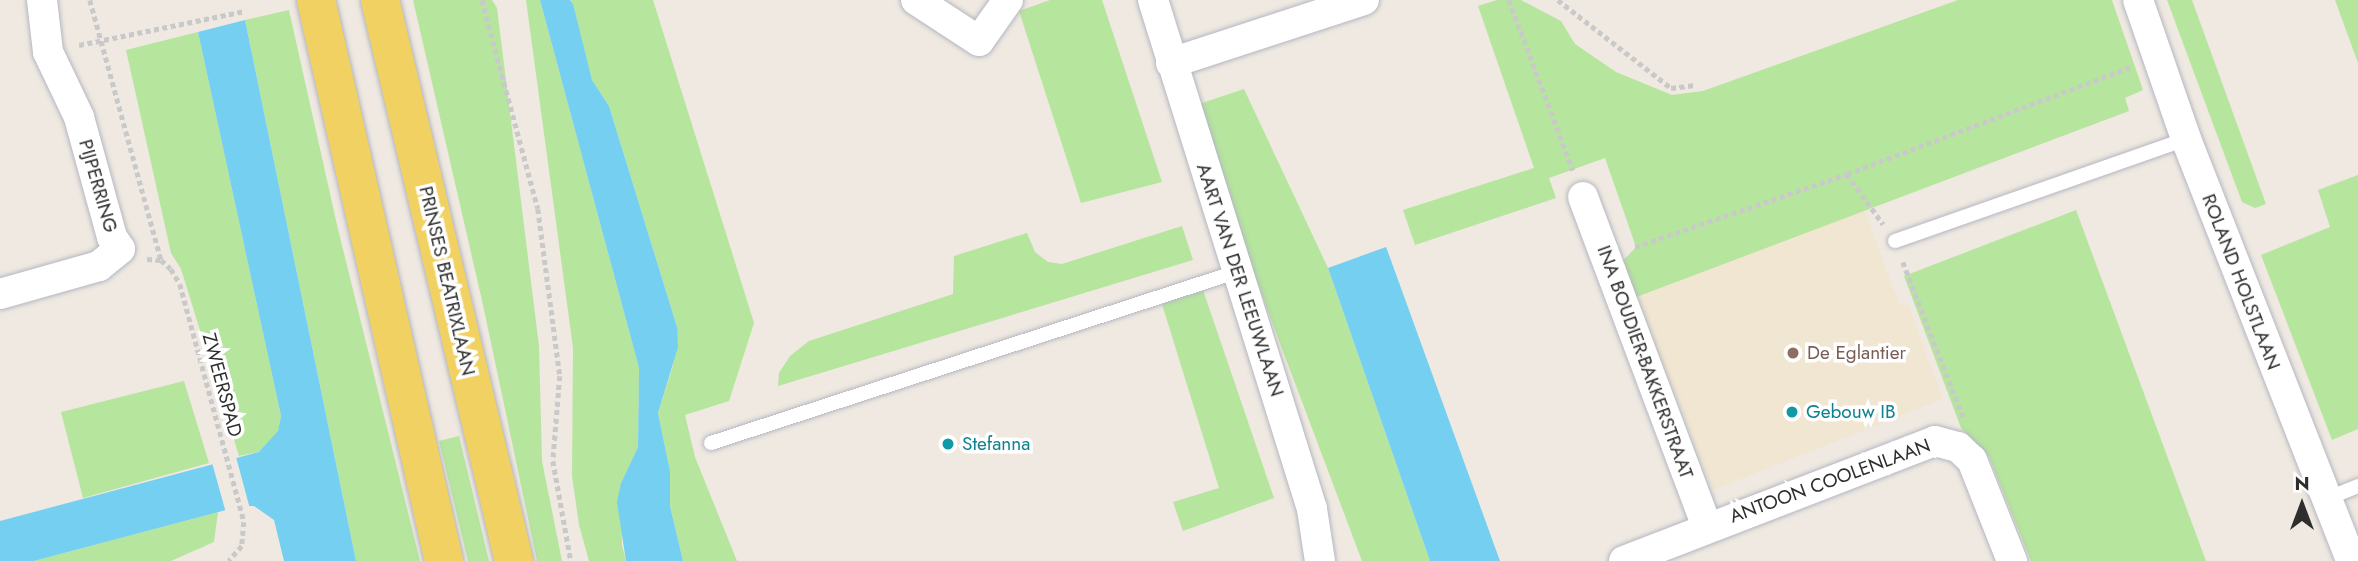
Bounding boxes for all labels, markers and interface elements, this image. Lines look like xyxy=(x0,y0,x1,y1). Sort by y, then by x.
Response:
street label: PIJPERRING xyxy=(74,137,122,235)
street label: AART VAN DER LEEUWLAAN xyxy=(1191,161,1289,399)
street label: PRINSES BEATRIXLAAN xyxy=(414,184,480,378)
street label: ROLAND HOLSTLAAN xyxy=(2197,191,2285,373)
street label: INA BOUDIER-BAKKERSTRAAT xyxy=(1592,242,1698,482)
street label: ZWEERSPAD xyxy=(197,331,247,439)
place label: De Eglantier xyxy=(1807,342,1906,364)
marker: De Eglantier xyxy=(1785,345,1801,361)
place label: Gebouw IB xyxy=(1806,401,1896,423)
marker: Gebouw IB xyxy=(1784,404,1800,420)
place label: Stefanna xyxy=(962,433,1030,455)
street label: ANTOON COOLENLAAN xyxy=(1727,434,1933,528)
marker: Stefanna xyxy=(940,436,956,452)
north arrow xyxy=(2267,470,2337,540)
text: N xyxy=(2294,470,2310,497)

